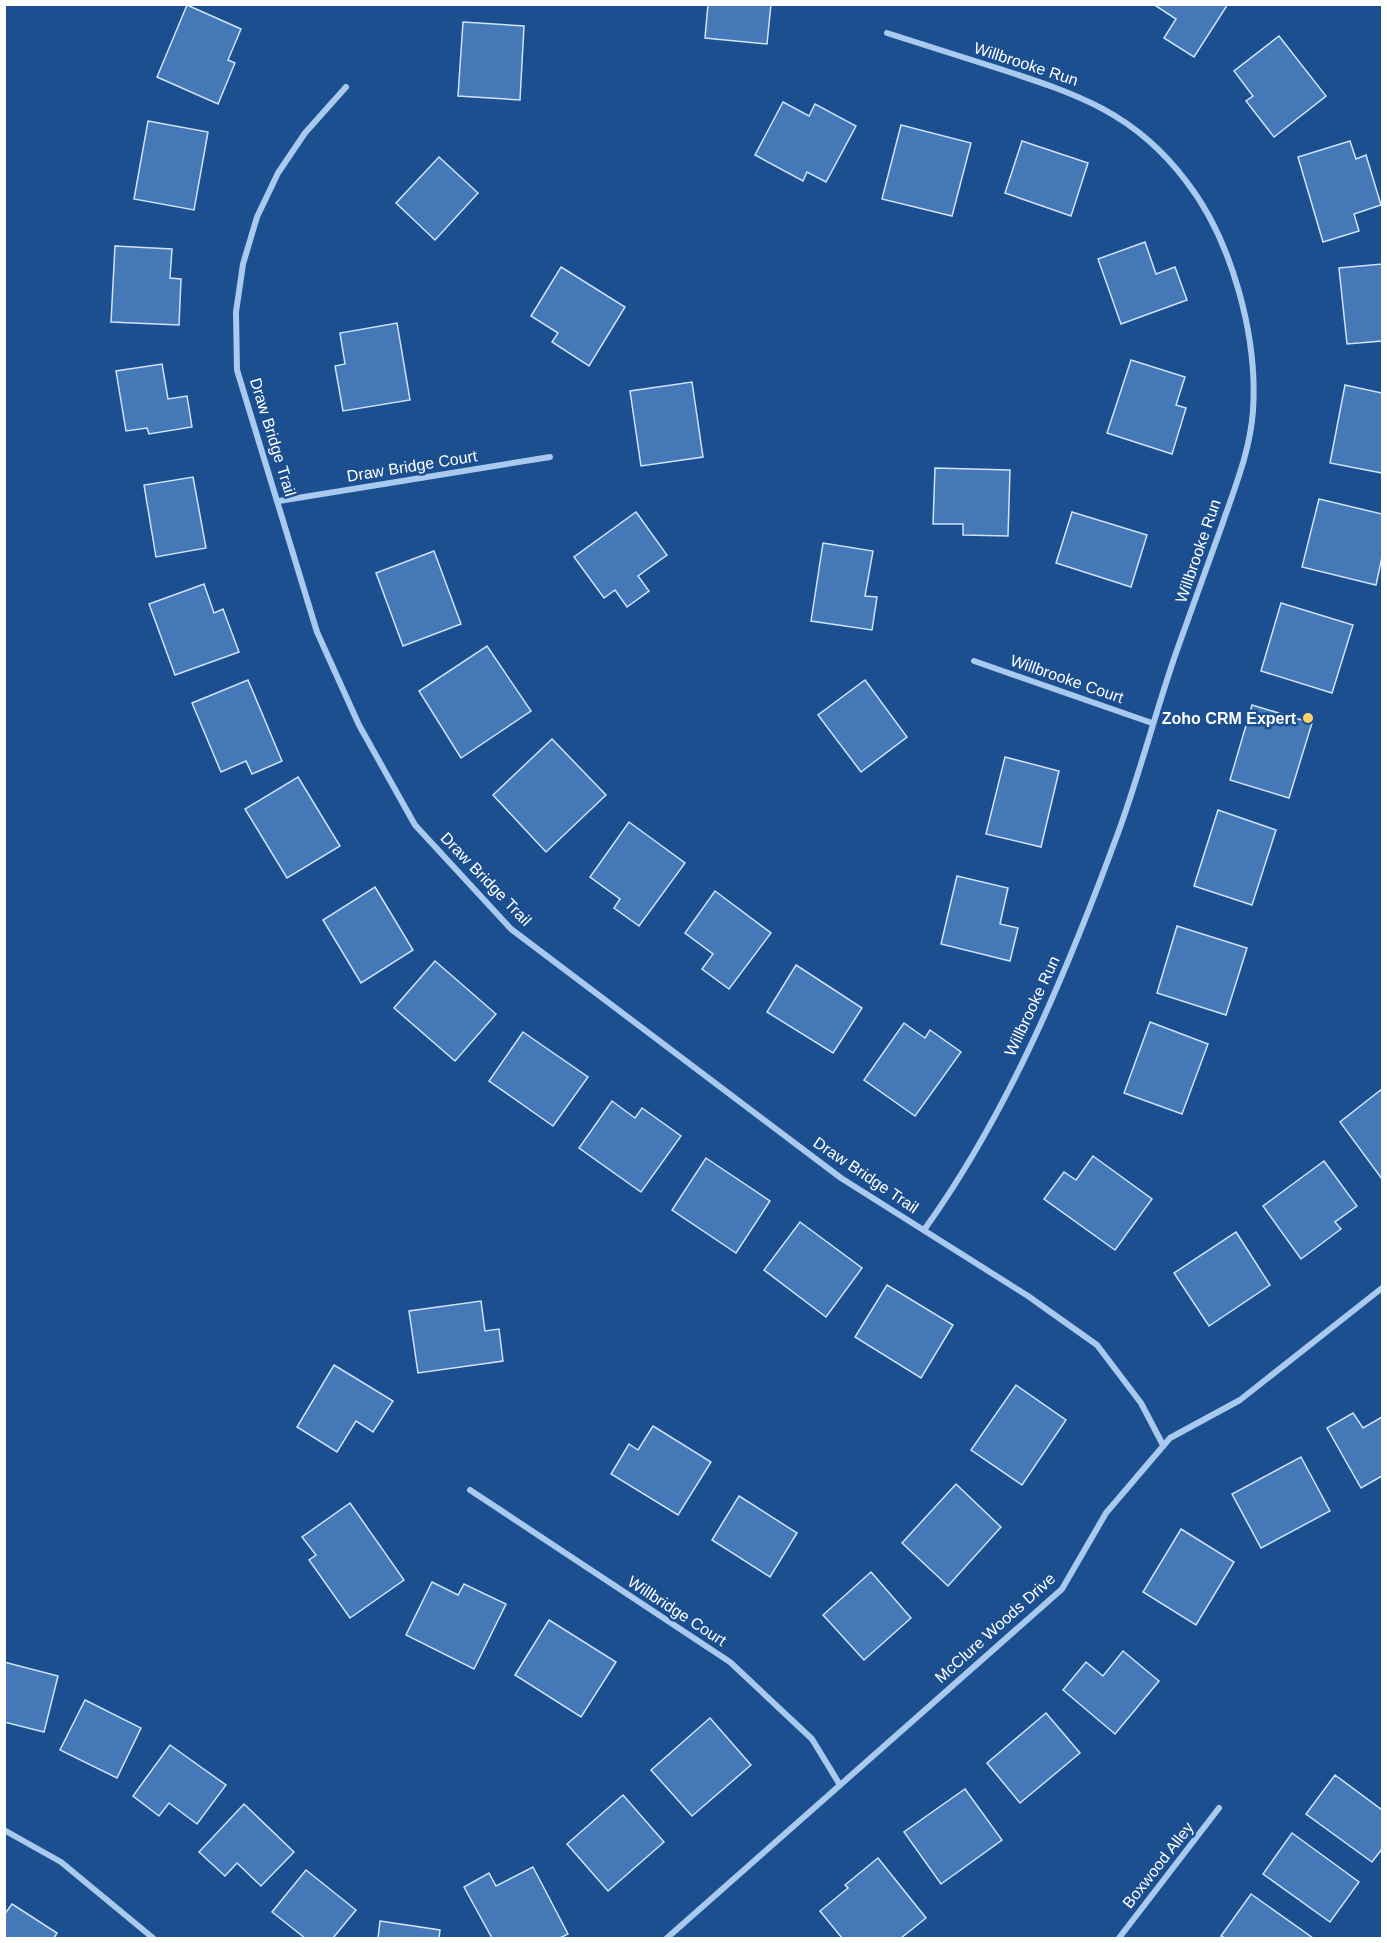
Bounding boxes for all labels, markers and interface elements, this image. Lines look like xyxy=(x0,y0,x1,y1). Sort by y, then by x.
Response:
street label: Willbrooke Run xyxy=(972,39,1080,89)
street label: Draw Bridge Trail xyxy=(247,376,299,498)
street label: Draw Bridge Court xyxy=(346,447,479,485)
street label: Willbrooke Run xyxy=(1172,497,1224,605)
street label: Willbrooke Court xyxy=(1008,652,1126,706)
place label: Zoho CRM Expert xyxy=(1162,710,1297,727)
marker: Zoho CRM Expert xyxy=(1301,711,1315,725)
street label: Draw Bridge Trail xyxy=(437,829,535,929)
street label: Willbrooke Run xyxy=(1001,953,1063,1059)
street label: Draw Bridge Trail xyxy=(810,1134,922,1216)
street label: McClure Woods Drive xyxy=(932,1570,1058,1686)
street label: Willbridge Court xyxy=(625,1573,730,1649)
street label: Boxwood Alley xyxy=(1119,1819,1197,1911)

